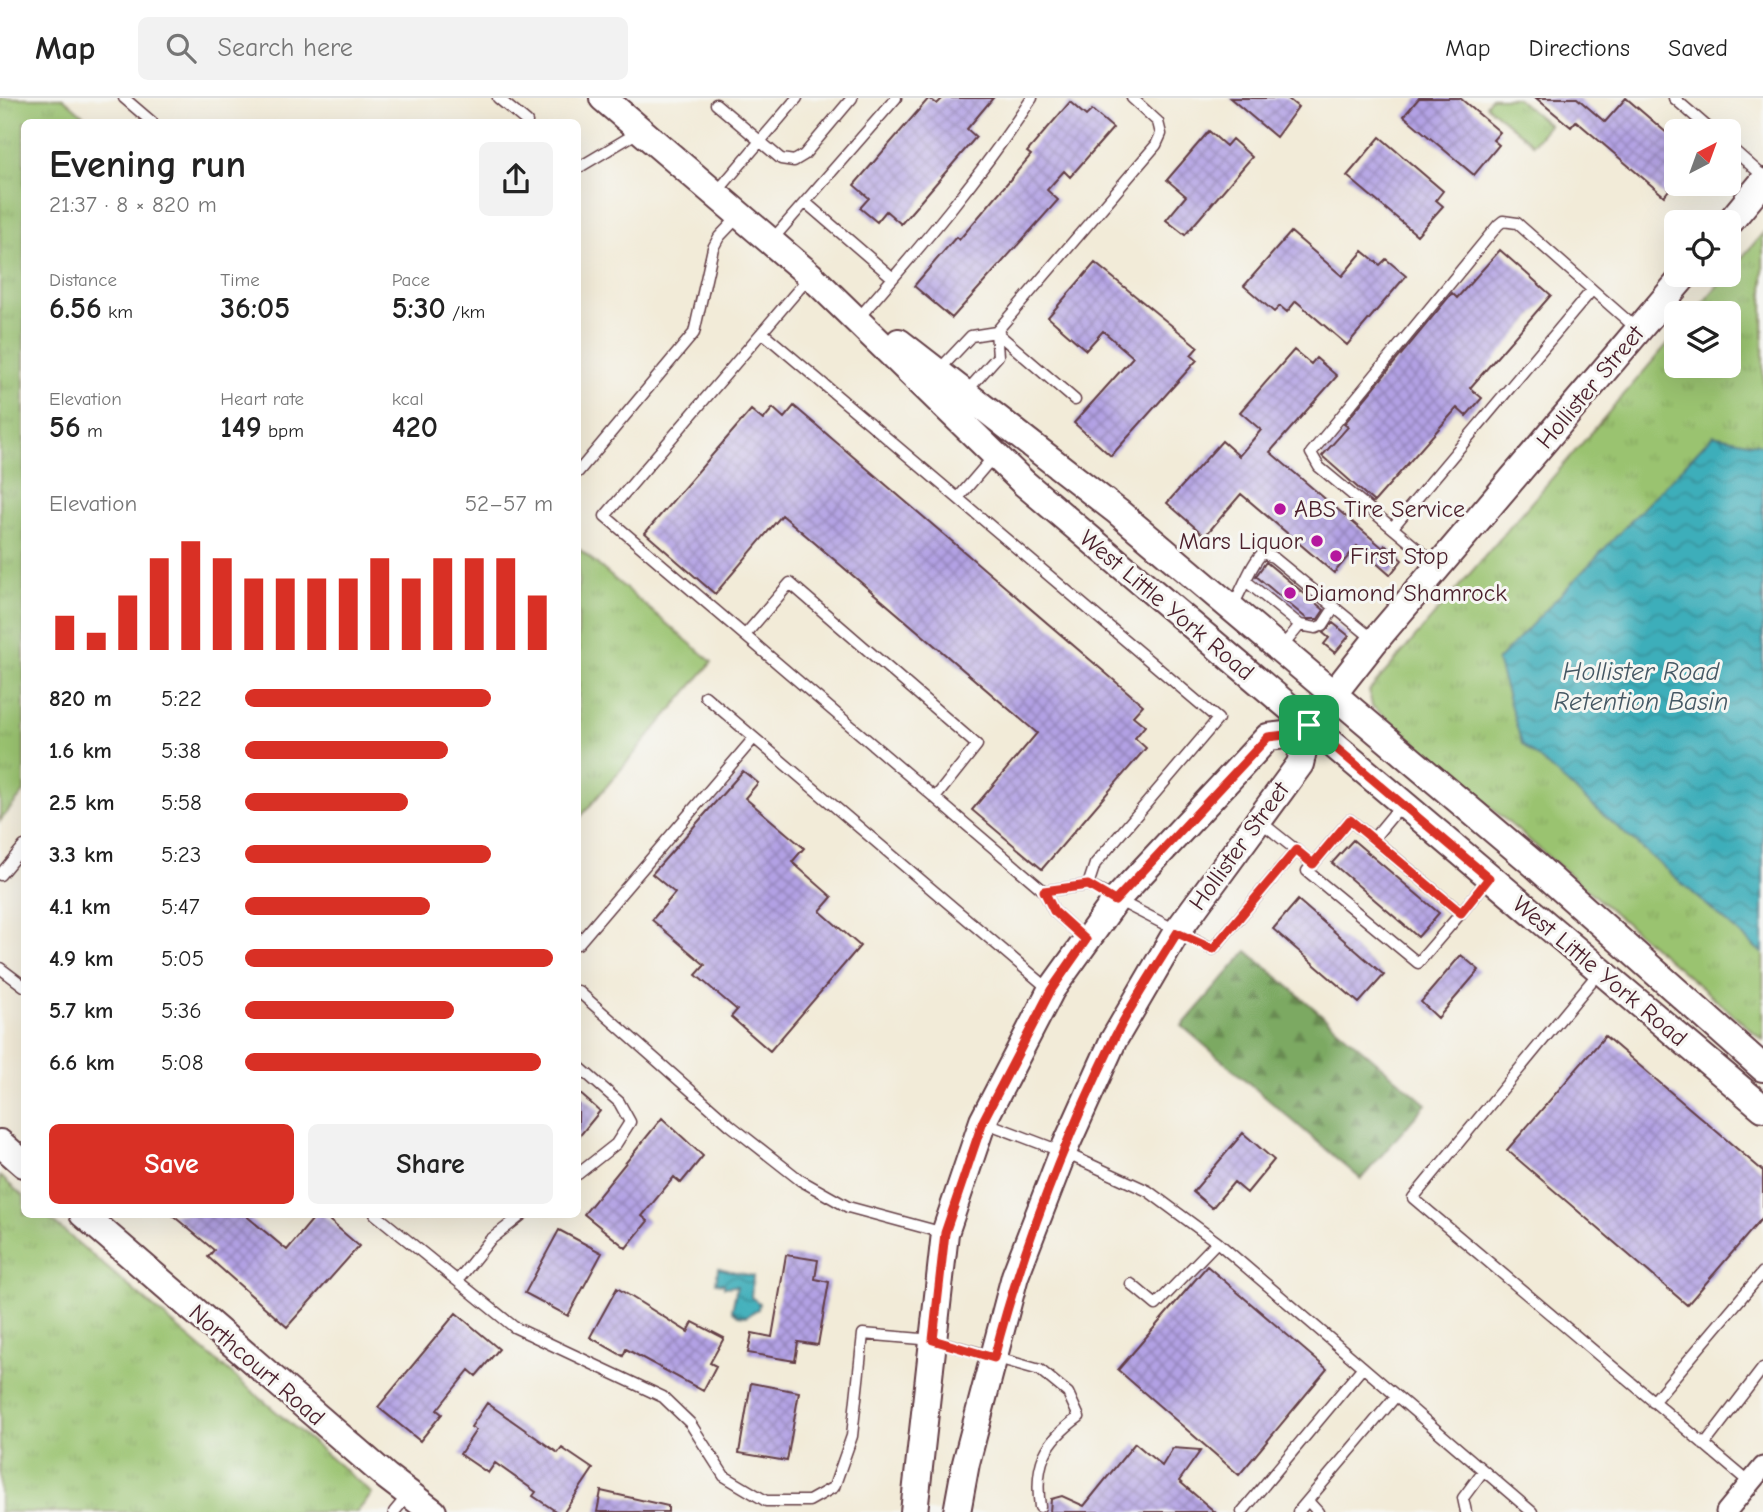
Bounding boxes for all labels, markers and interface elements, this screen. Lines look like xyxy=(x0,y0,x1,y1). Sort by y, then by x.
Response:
search box xyxy=(138,17,628,80)
text: Map xyxy=(35,29,96,67)
icon: search xyxy=(162,29,200,67)
text: Search here xyxy=(218,33,353,63)
text: Map xyxy=(1445,34,1491,62)
text: Directions xyxy=(1529,34,1630,62)
text: Saved xyxy=(1668,34,1728,62)
north arrow xyxy=(1664,119,1741,196)
map controls xyxy=(1664,119,1741,378)
button: share xyxy=(479,142,553,216)
text: Evening run xyxy=(49,143,246,187)
text: 21:37 · 8 × 820 m xyxy=(49,191,217,218)
button: locate xyxy=(1664,210,1741,287)
text: Distance xyxy=(49,269,117,291)
text: Time xyxy=(220,269,260,291)
text: Pace xyxy=(392,269,430,291)
text: 6.56 xyxy=(49,291,102,326)
text: 36:05 xyxy=(220,291,290,326)
text: 5:30 xyxy=(392,291,446,326)
text: km xyxy=(102,301,133,323)
text: /km xyxy=(446,301,485,323)
button: layers xyxy=(1664,301,1741,378)
street label: Hollister Street xyxy=(1530,319,1650,454)
text: Elevation xyxy=(49,388,122,410)
text: Heart rate xyxy=(220,388,304,410)
text: kcal xyxy=(392,388,424,410)
text: 56 xyxy=(49,410,81,445)
text: 149 xyxy=(220,410,262,445)
text: 420 xyxy=(392,410,438,445)
text: m xyxy=(81,420,103,442)
text: bpm xyxy=(262,420,304,442)
text: Elevation xyxy=(49,490,137,517)
text: 52–57 m xyxy=(465,490,553,517)
place label: ABS Tire Service xyxy=(1294,495,1465,523)
marker: ABS Tire Service xyxy=(1272,501,1288,517)
street label: West Little York Road xyxy=(1074,524,1260,686)
place label: Mars Liquor xyxy=(1179,527,1303,555)
marker: Mars Liquor xyxy=(1309,533,1325,549)
place label: First Stop xyxy=(1350,542,1449,570)
marker: First Stop xyxy=(1328,548,1344,564)
place label: Diamond Shamrock xyxy=(1304,579,1507,607)
marker: Diamond Shamrock xyxy=(1282,585,1298,601)
water label: Hollister Road Retention Basin xyxy=(1553,657,1729,717)
text: 820 m xyxy=(49,685,112,712)
text: 5:22 xyxy=(161,685,202,712)
pin xyxy=(1279,695,1339,755)
icon: arrive xyxy=(1290,706,1328,744)
text: 1.6 km xyxy=(49,737,112,764)
text: 5:38 xyxy=(161,737,201,764)
street label: Hollister Street xyxy=(1183,775,1296,916)
text: 2.5 km xyxy=(49,789,115,816)
text: 5:58 xyxy=(161,789,202,816)
text: 3.3 km xyxy=(49,841,114,868)
text: 5:23 xyxy=(161,841,201,868)
street label: West Little York Road xyxy=(1507,890,1693,1052)
text: 4.1 km xyxy=(49,893,111,920)
text: 5:47 xyxy=(161,893,200,920)
text: 4.9 km xyxy=(49,945,114,972)
text: 5:05 xyxy=(161,945,204,972)
text: 5.7 km xyxy=(49,997,113,1024)
text: 5:36 xyxy=(161,997,202,1024)
text: 6.6 km xyxy=(49,1049,115,1076)
text: 5:08 xyxy=(161,1049,203,1076)
button: Save xyxy=(49,1124,294,1204)
button: Share xyxy=(308,1124,553,1204)
street label: Northcourt Road xyxy=(183,1299,331,1431)

